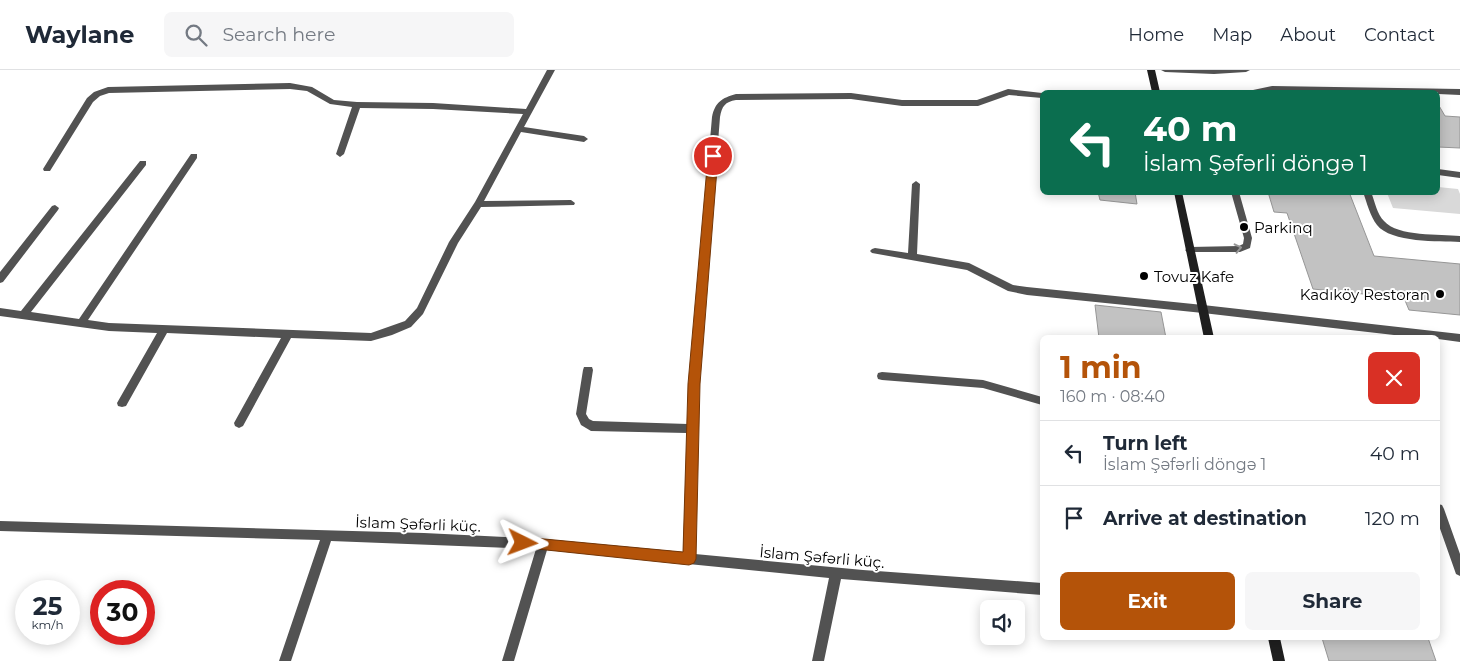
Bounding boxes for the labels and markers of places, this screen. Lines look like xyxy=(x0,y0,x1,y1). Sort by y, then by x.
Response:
pin xyxy=(692,135,734,177)
place label: Parkinq xyxy=(1254,218,1313,237)
marker: Parkinq xyxy=(1238,221,1250,233)
place label: Tovuz Kafe xyxy=(1154,267,1234,286)
marker: Tovuz Kafe xyxy=(1138,270,1150,282)
place label: Kadıköy Restoran xyxy=(1300,285,1430,304)
marker: Kadıköy Restoran xyxy=(1434,288,1446,300)

